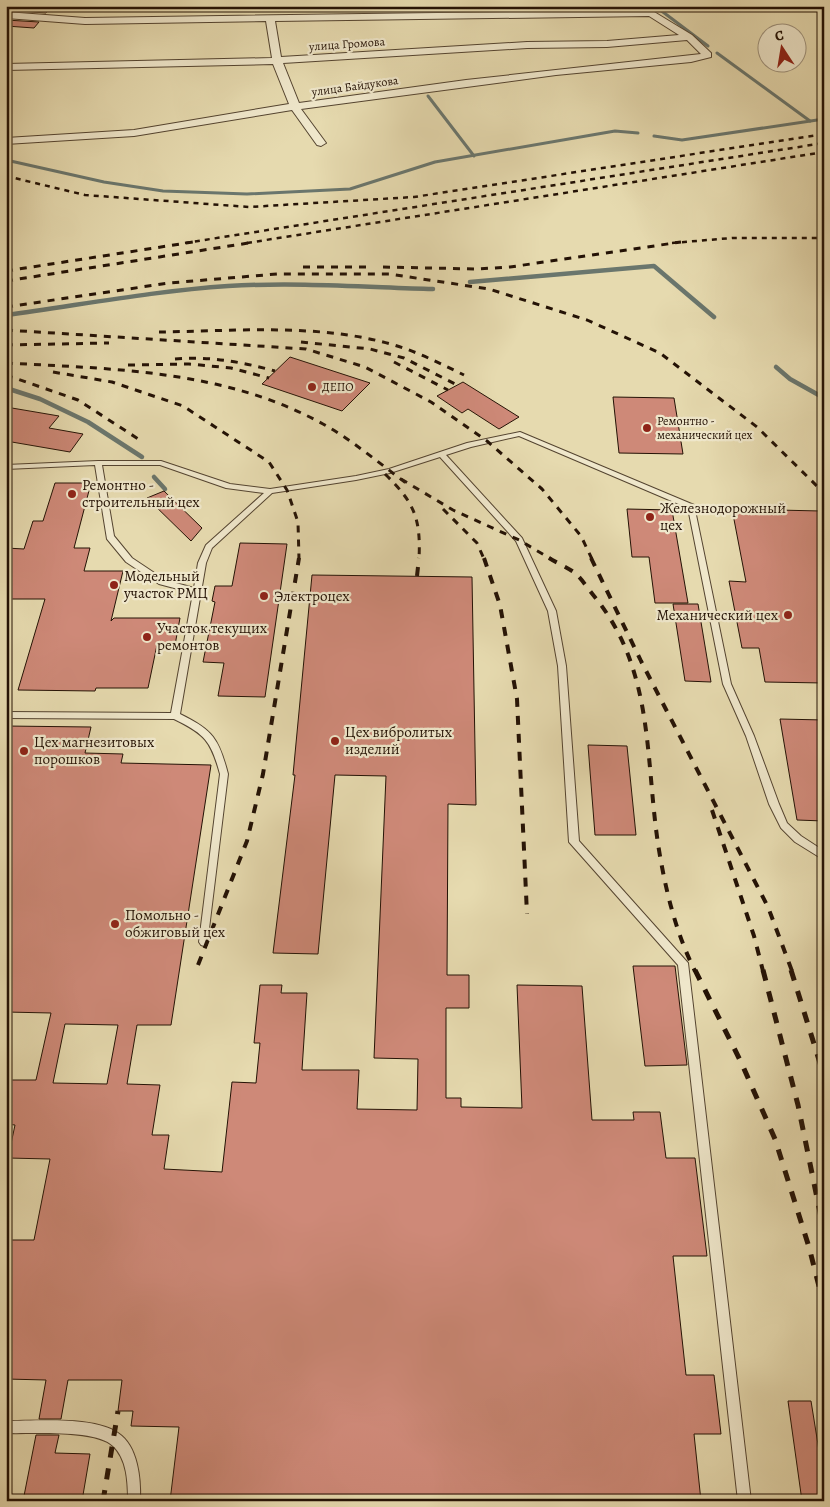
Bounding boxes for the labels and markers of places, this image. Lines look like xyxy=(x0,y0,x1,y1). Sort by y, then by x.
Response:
place label: ДЕПО xyxy=(322,379,354,395)
marker: ДЕПО xyxy=(306,381,318,393)
place label: Ремонтно - механический цех xyxy=(657,413,752,443)
marker: Ремонтно - механический цех xyxy=(641,422,653,434)
place label: Ремонтно - строительный цех xyxy=(82,475,200,512)
marker: Ремонтно - строительный цех xyxy=(66,488,78,500)
place label: Железнодорожный цех xyxy=(660,498,786,535)
marker: Железнодорожный цех xyxy=(644,511,656,523)
place label: Модельный участок РМЦ xyxy=(123,566,208,603)
marker: Модельный участок РМЦ xyxy=(108,579,120,591)
place label: Электроцех xyxy=(274,586,350,606)
marker: Электроцех xyxy=(258,590,270,602)
place label: Механический цех xyxy=(656,605,779,625)
marker: Механический цех xyxy=(782,609,794,621)
place label: Участок текущих ремонтов xyxy=(157,618,268,655)
marker: Участок текущих ремонтов xyxy=(141,631,153,643)
place label: Цех вибролитых изделий xyxy=(345,722,453,759)
place label: Цех магнезитовых порошков xyxy=(34,732,155,769)
marker: Цех вибролитых изделий xyxy=(329,735,341,747)
marker: Цех магнезитовых порошков xyxy=(18,745,30,757)
place label: Помольно - обжиговый цех xyxy=(125,905,226,942)
marker: Помольно - обжиговый цех xyxy=(109,918,121,930)

